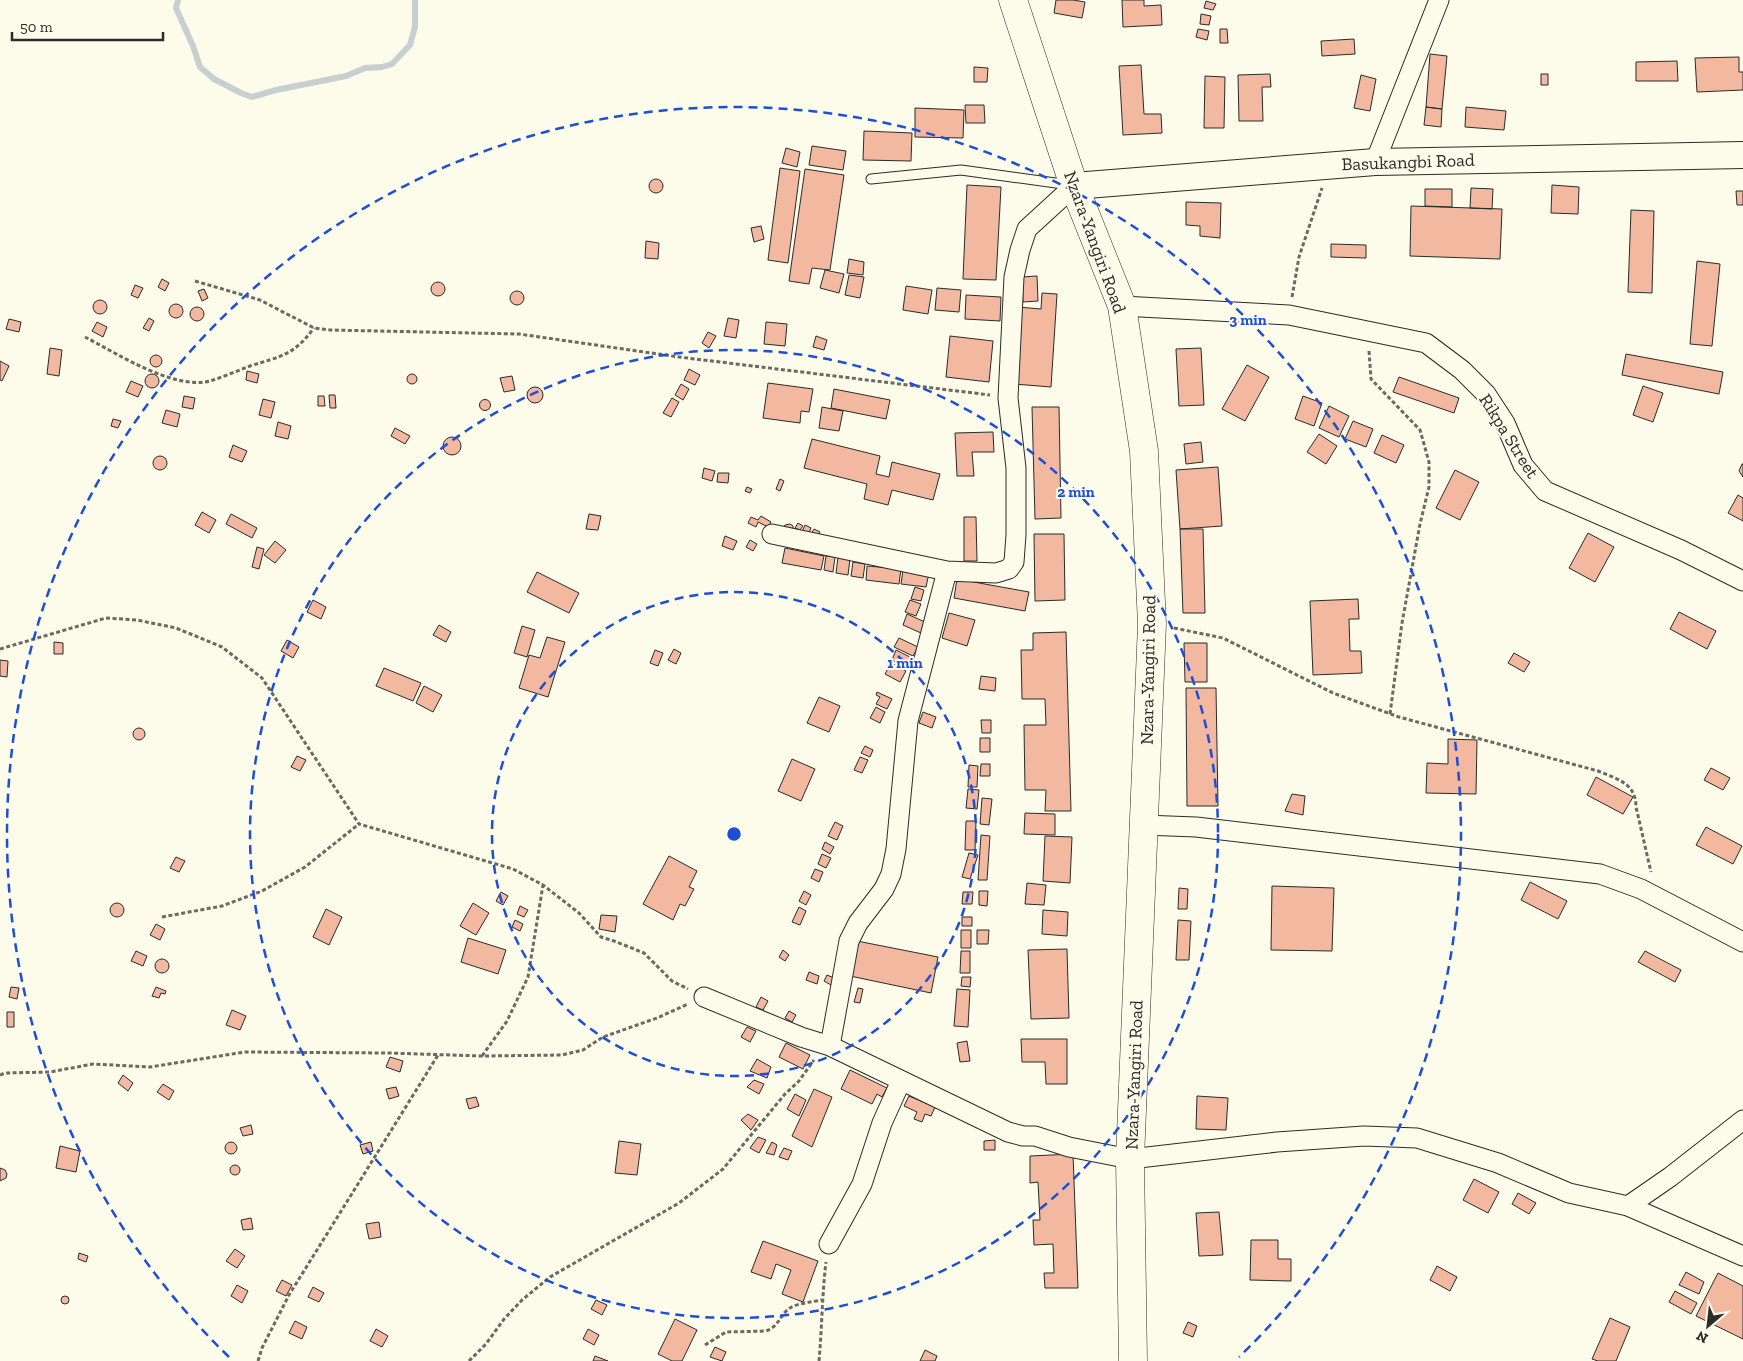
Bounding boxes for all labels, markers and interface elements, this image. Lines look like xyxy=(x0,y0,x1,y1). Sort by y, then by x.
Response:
scale bar xyxy=(12,10,164,42)
text: 50 m xyxy=(20,18,53,36)
street label: Basukangbi Road xyxy=(1341,149,1475,175)
street label: Nzara-Yangiri Road xyxy=(1059,168,1131,316)
text: 3 min xyxy=(1229,311,1267,329)
street label: Rikpa Street xyxy=(1474,390,1544,483)
text: 2 min xyxy=(1057,483,1095,501)
street label: Nzara-Yangiri Road xyxy=(1136,595,1160,745)
text: 1 min xyxy=(887,654,923,672)
centre of rings xyxy=(725,825,743,843)
street label: Nzara-Yangiri Road xyxy=(1120,1000,1148,1150)
north arrow xyxy=(1683,1301,1733,1351)
text: N xyxy=(1693,1327,1711,1347)

